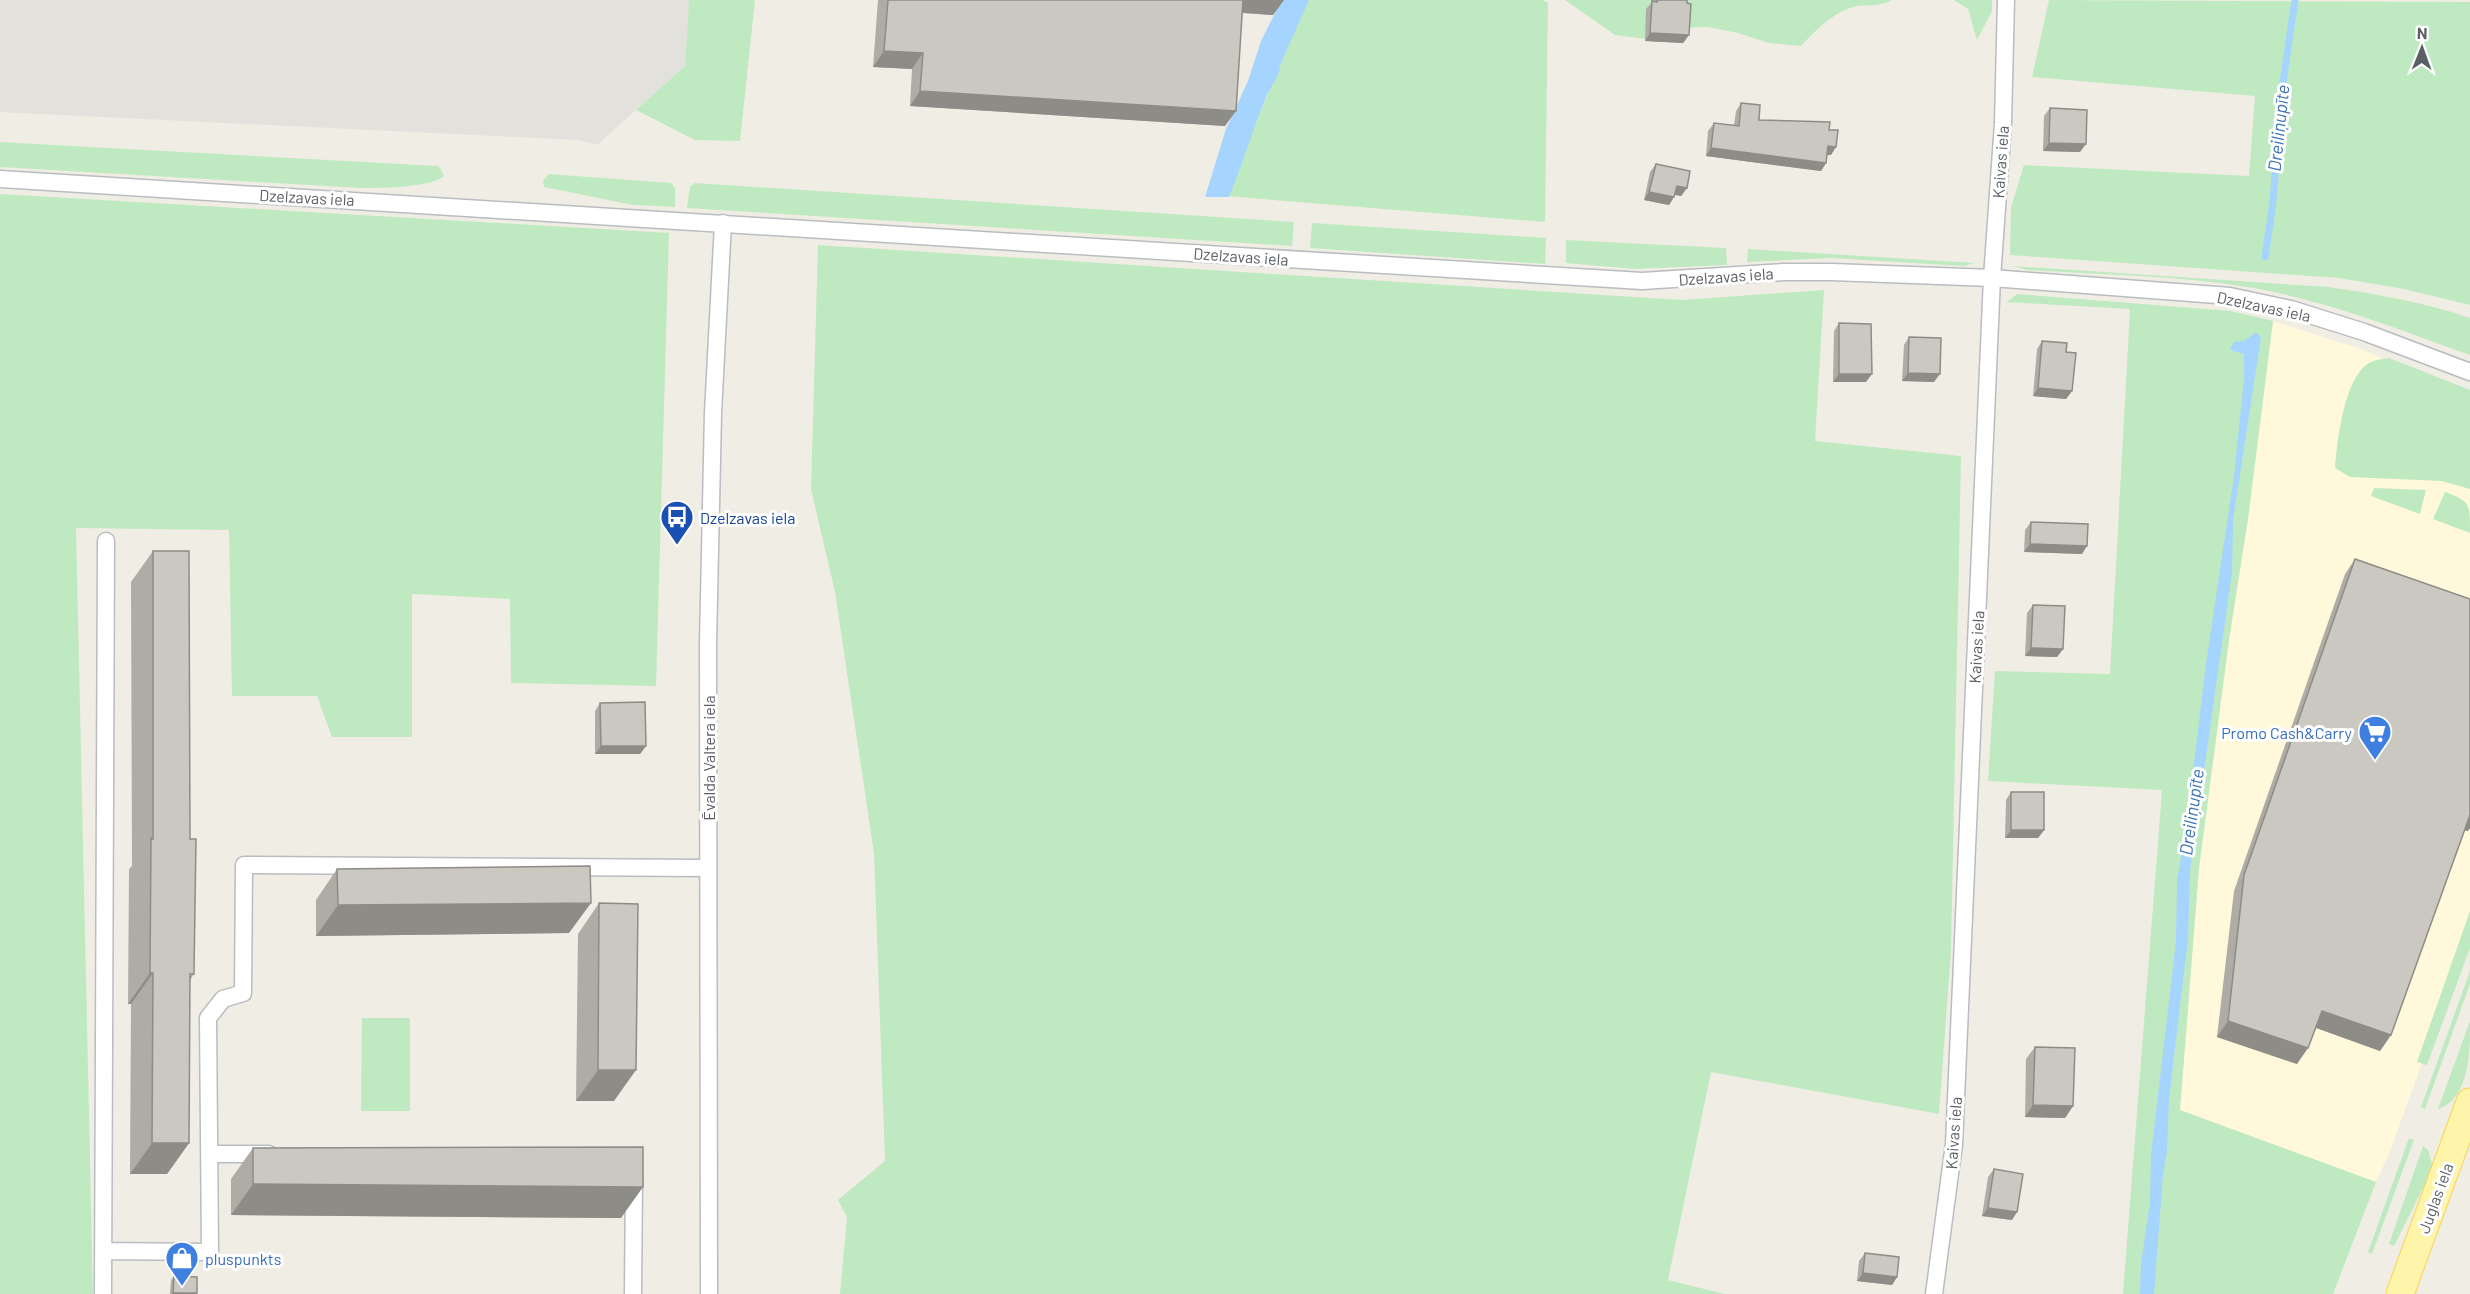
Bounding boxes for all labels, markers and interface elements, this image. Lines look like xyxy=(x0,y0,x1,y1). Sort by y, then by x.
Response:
north arrow xyxy=(2392,18,2452,78)
text: N xyxy=(2417,23,2428,42)
water label: Dreiliņupīte xyxy=(2263,84,2293,172)
street label: Kaivas iela xyxy=(1988,125,2012,199)
street label: Dzelzavas iela xyxy=(259,185,355,209)
street label: Dzelzavas iela xyxy=(1193,243,1289,269)
street label: Dzelzavas iela xyxy=(1678,263,1774,289)
street label: Dzelzavas iela xyxy=(2215,287,2313,325)
bus stop icon: Dzelzavas iela xyxy=(659,499,695,546)
place label: Dzelzavas iela xyxy=(700,508,795,527)
street label: Kaivas iela xyxy=(1965,610,1987,684)
street label: Ēvalda Valtera iela xyxy=(699,695,718,821)
supermarket icon: Promo Cash&Carry xyxy=(2357,714,2393,761)
place label: Promo Cash&Carry xyxy=(2221,723,2353,742)
water label: Dreiliņupīte xyxy=(2174,767,2208,857)
street label: Kaivas iela xyxy=(1941,1096,1965,1170)
street label: Juglas iela xyxy=(2413,1160,2457,1236)
shop icon: pluspunkts xyxy=(164,1240,200,1287)
place label: pluspunkts xyxy=(205,1249,281,1268)

